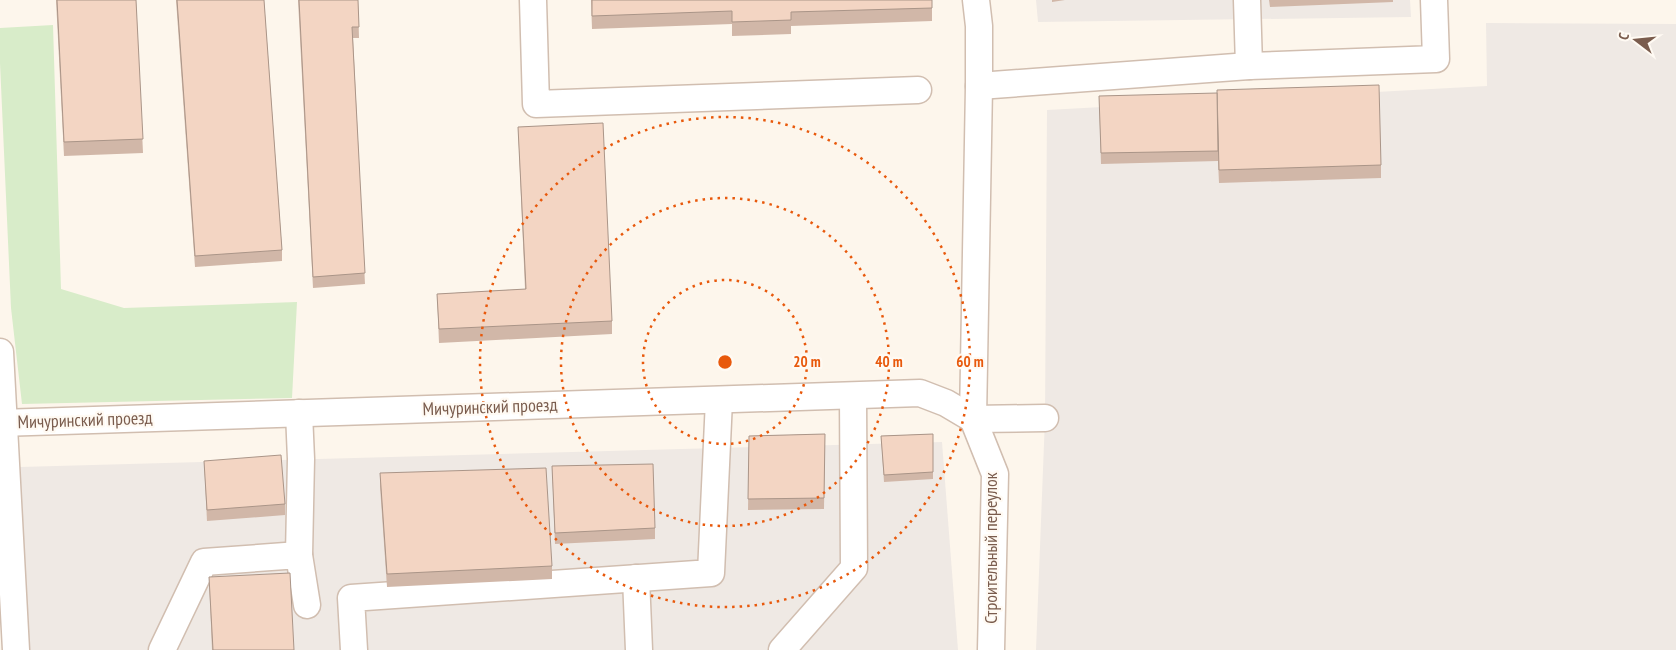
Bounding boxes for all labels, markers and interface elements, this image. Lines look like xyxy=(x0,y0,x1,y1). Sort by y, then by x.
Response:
north arrow xyxy=(1611,15,1661,65)
text: С xyxy=(1614,30,1633,42)
text: 20 m xyxy=(793,352,821,371)
text: 40 m xyxy=(875,352,903,371)
text: 60 m xyxy=(956,352,984,371)
centre of rings xyxy=(716,353,734,371)
street label: Мичуринский проезд xyxy=(422,393,558,420)
street label: Мичуринский проезд xyxy=(17,406,153,433)
street label: Строительный переулок xyxy=(979,472,1002,624)

